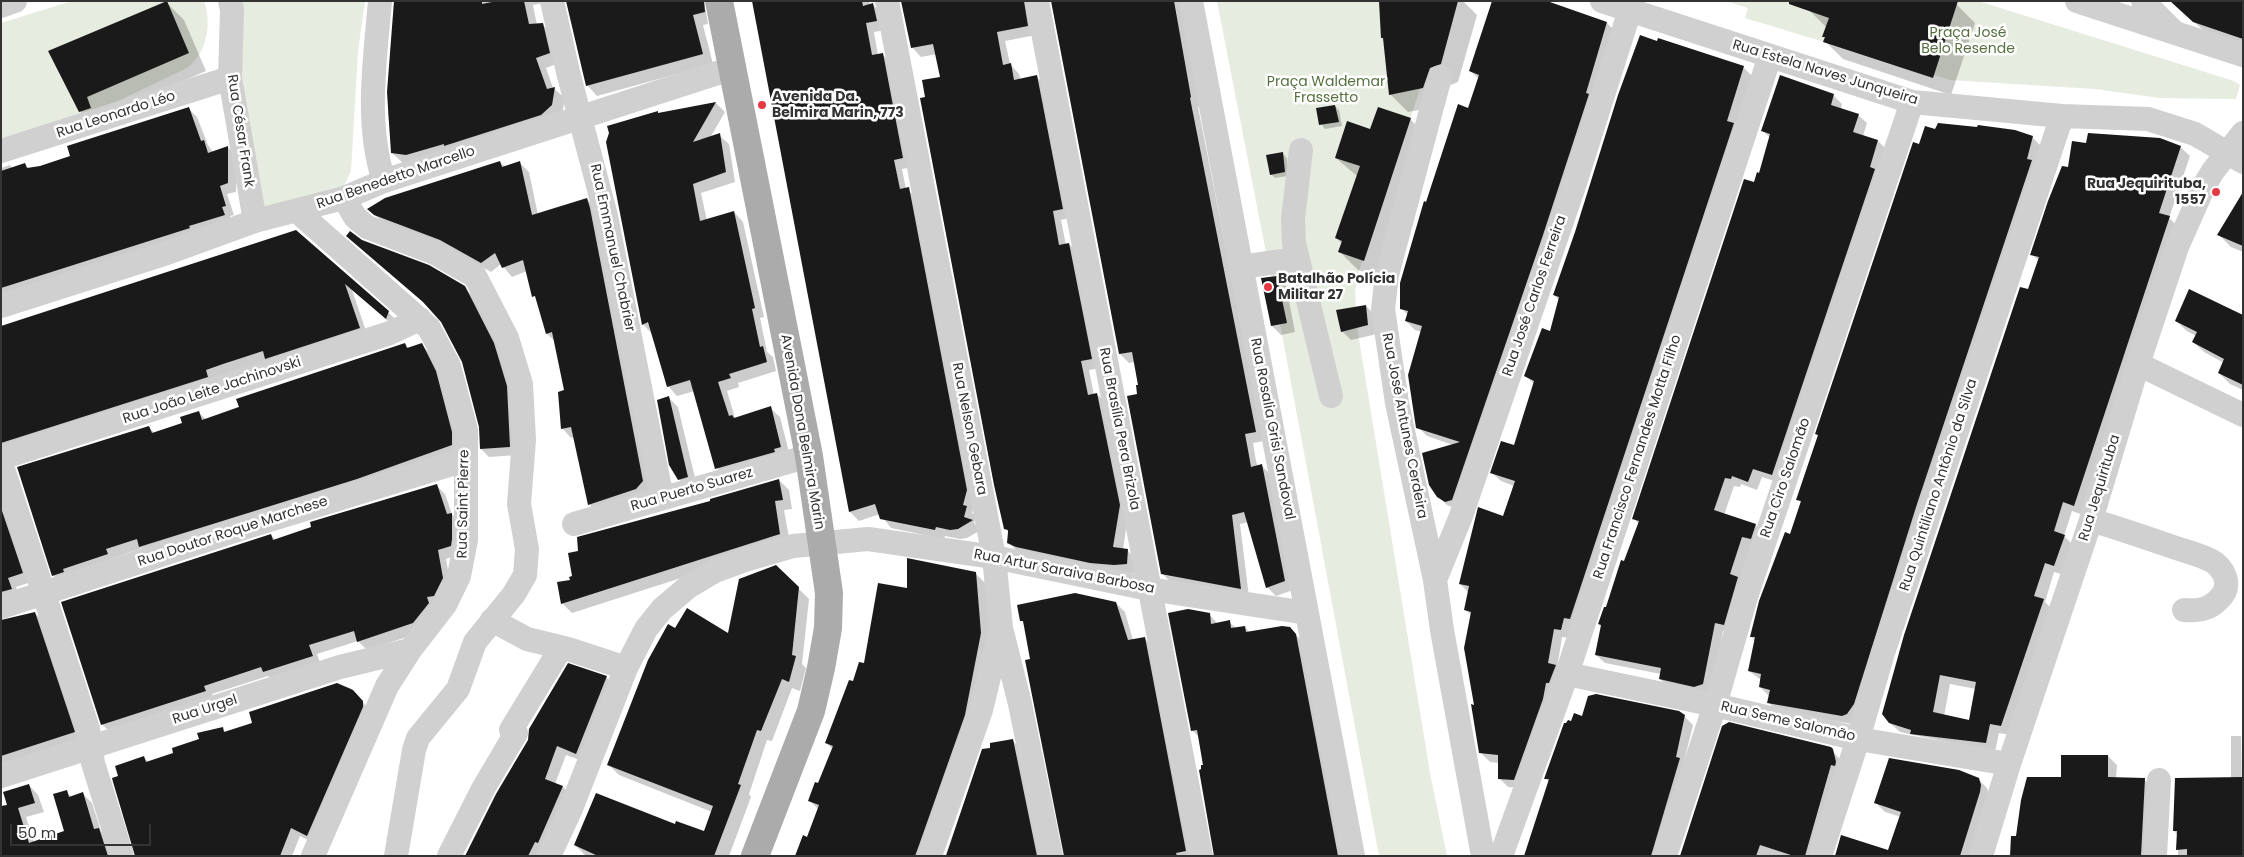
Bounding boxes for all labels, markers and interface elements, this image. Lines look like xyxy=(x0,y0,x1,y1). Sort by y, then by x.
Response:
park label: Praça José Belo Resende xyxy=(1921,25,2015,58)
street label: Rua Estela Naves Junqueira xyxy=(1730,37,1920,109)
street label: Rua César Frank xyxy=(223,73,257,189)
park label: Praça Waldemar Frassetto xyxy=(1267,74,1385,106)
street label: Rua Leonardo Léo xyxy=(55,88,177,142)
place label: Avenida Da. Belmira Marin, 773 xyxy=(772,89,904,121)
marker: Avenida Da. Belmira Marin, 773 xyxy=(756,99,768,111)
street label: Rua Benedetto Marcello xyxy=(315,143,477,213)
street label: Rua Emmanuel Chabrier xyxy=(586,163,638,333)
place label: Rua Jequirituba, 1557 xyxy=(2087,176,2206,208)
marker: Rua Jequirituba, 1557 xyxy=(2210,186,2222,198)
street label: Rua José Carlos Ferreira xyxy=(1500,214,1570,378)
place label: Batalhão Polícia Militar 27 xyxy=(1278,271,1395,304)
marker: Batalhão Polícia Militar 27 xyxy=(1262,281,1274,293)
street label: Rua José Antunes Cerdeira xyxy=(1378,332,1430,520)
street label: Avenida Dona Belmira Marin xyxy=(777,333,827,531)
street label: Rua Francisco Fernandes Motta Filho xyxy=(1591,333,1685,581)
street label: Rua Rosalia Grisi Sandoval xyxy=(1246,337,1298,521)
street label: Rua Brasília Pera Brizola xyxy=(1095,346,1143,512)
street label: Rua João Leite Jachinovski xyxy=(121,354,303,428)
street label: Rua Nelson Gebara xyxy=(948,361,990,497)
street label: Rua Quintiliano Antônio da Silva xyxy=(1897,377,1981,593)
street label: Rua Ciro Salomão xyxy=(1758,416,1814,540)
street label: Rua Jequirituba xyxy=(2076,433,2124,543)
street label: Rua Saint Pierre xyxy=(455,449,473,559)
street label: Rua Puerto Suarez xyxy=(629,465,755,515)
street label: Rua Doutor Roque Marchese xyxy=(136,493,330,571)
street label: Rua Artur Saraiva Barbosa xyxy=(972,546,1156,598)
street label: Rua Urgel xyxy=(171,692,239,728)
street label: Rua Seme Salomão xyxy=(1719,698,1857,746)
scale bar xyxy=(12,814,154,846)
text: 50 m xyxy=(18,822,56,843)

